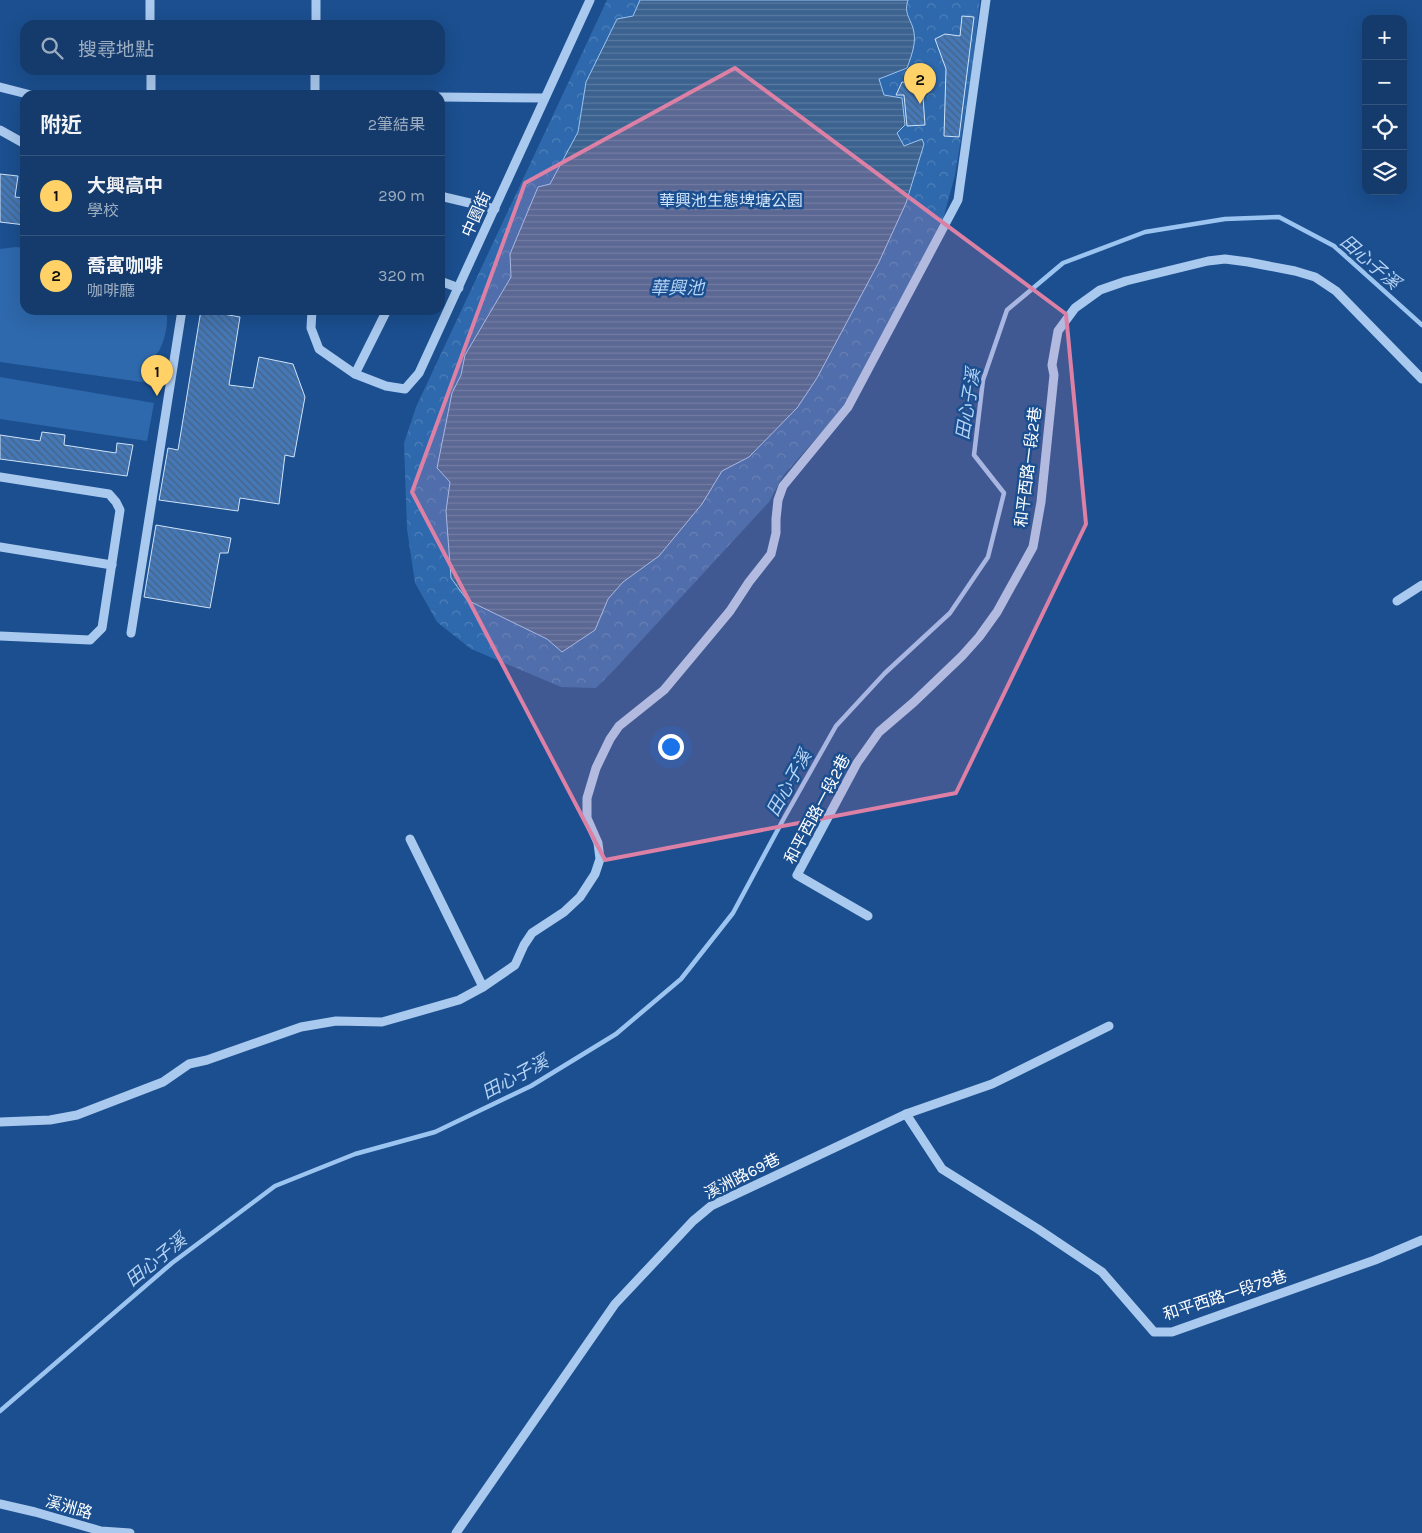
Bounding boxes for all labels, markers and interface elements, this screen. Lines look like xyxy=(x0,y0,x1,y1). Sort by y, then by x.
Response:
map controls xyxy=(1362,15,1407,195)
button: + xyxy=(1362,15,1407,60)
search box xyxy=(20,20,445,75)
icon: search xyxy=(38,34,66,62)
text: 搜尋地點 xyxy=(78,39,154,61)
button: − xyxy=(1362,60,1407,105)
pin: 2 xyxy=(904,63,936,104)
button: locate xyxy=(1362,105,1407,150)
text: 附近 xyxy=(40,113,82,137)
text: 2筆結果 xyxy=(368,115,425,134)
button: layers xyxy=(1362,150,1407,195)
text: 大興高中 xyxy=(87,175,163,197)
text: 1 xyxy=(53,186,59,205)
text: 290 m xyxy=(378,186,425,205)
street label: 中園街 xyxy=(458,188,494,240)
park label: 華興池生態埤塘公園 xyxy=(659,191,803,210)
text: 學校 xyxy=(87,201,119,220)
water label: 田心子溪 xyxy=(1336,230,1407,296)
text: 喬寓咖啡 xyxy=(87,255,163,277)
text: 2 xyxy=(51,266,61,285)
text: 320 m xyxy=(378,266,425,285)
water label: 華興池 xyxy=(650,277,706,299)
text: 咖啡廳 xyxy=(87,281,135,300)
pin: 1 xyxy=(141,355,173,396)
water label: 田心子溪 xyxy=(952,364,985,441)
street label: 和平西路一段2巷 xyxy=(1011,406,1045,528)
your location xyxy=(658,734,684,760)
water label: 田心子溪 xyxy=(762,744,818,820)
street label: 和平西路一段2巷 xyxy=(780,751,854,867)
water label: 田心子溪 xyxy=(478,1049,555,1104)
street label: 溪洲路69巷 xyxy=(701,1149,783,1203)
water label: 田心子溪 xyxy=(121,1227,193,1291)
street label: 和平西路一段78巷 xyxy=(1161,1266,1289,1324)
street label: 溪洲路 xyxy=(43,1491,95,1523)

